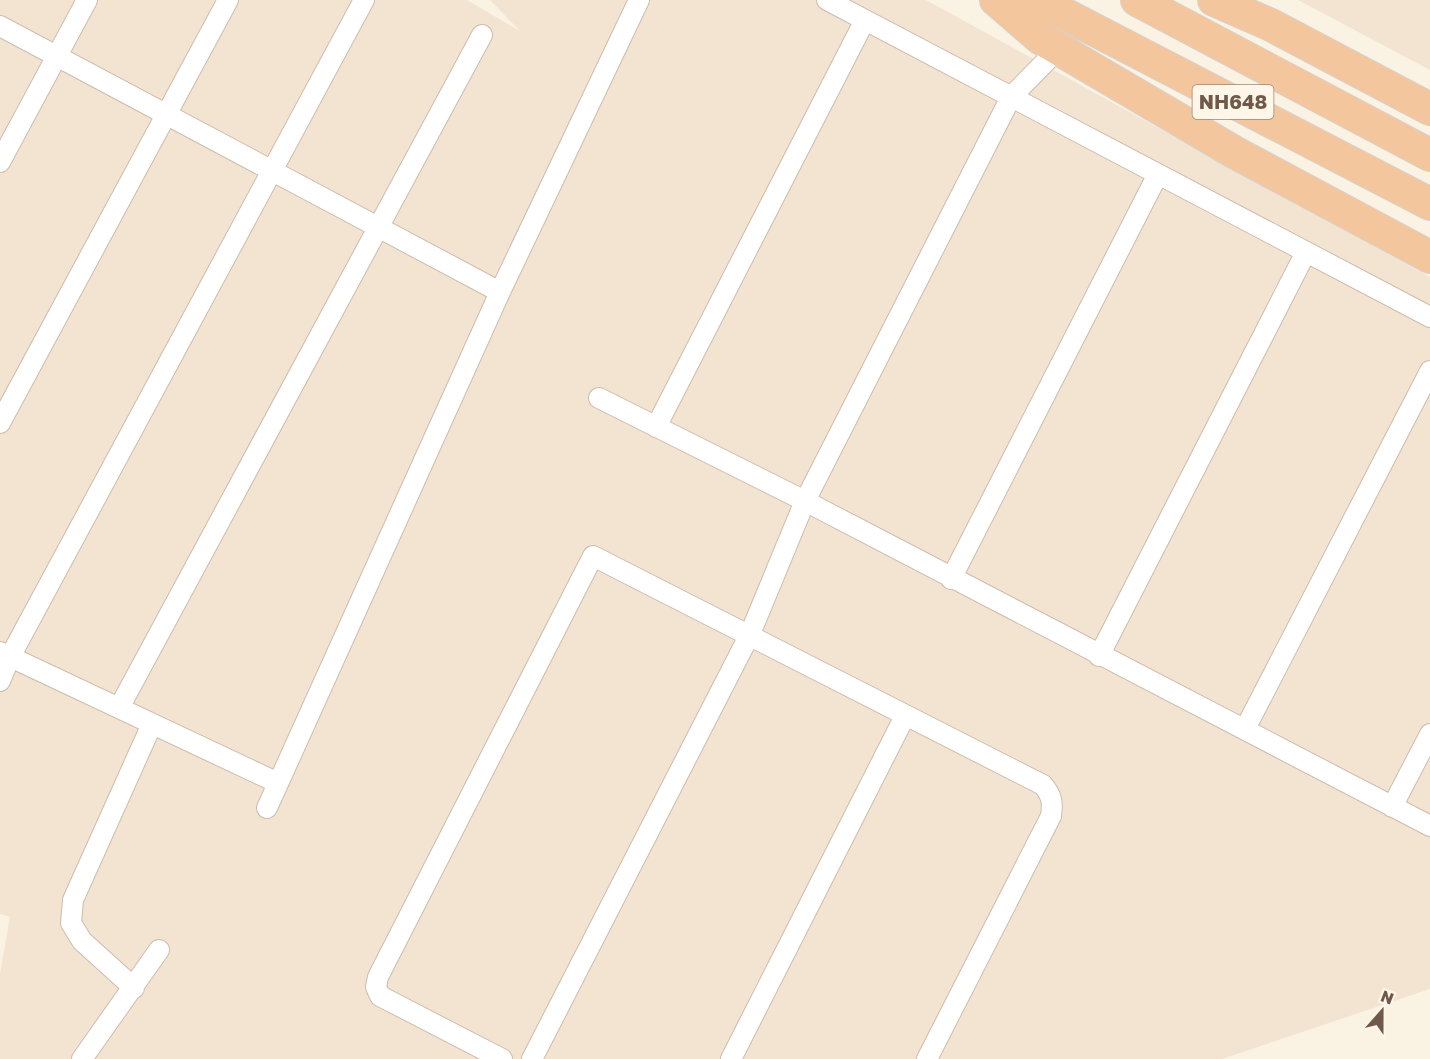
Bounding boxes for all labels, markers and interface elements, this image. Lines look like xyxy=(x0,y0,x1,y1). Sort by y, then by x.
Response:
road number: NH648 xyxy=(1192,85,1274,119)
north arrow xyxy=(1352,981,1412,1041)
text: N xyxy=(1378,985,1397,1009)

